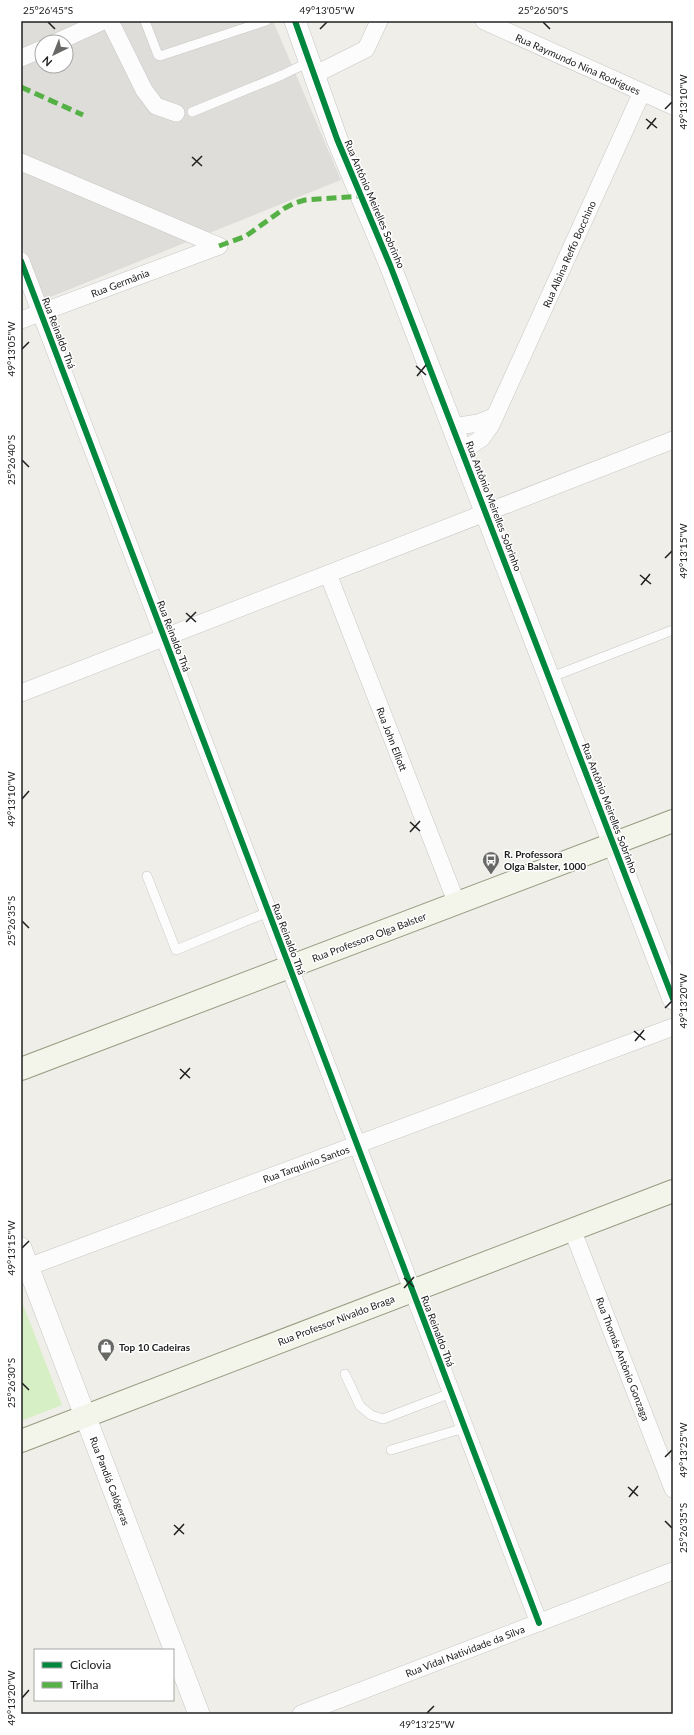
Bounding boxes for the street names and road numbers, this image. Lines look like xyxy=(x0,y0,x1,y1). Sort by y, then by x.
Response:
street label: Rua Raymundo Nina Rodrigues xyxy=(514,31,642,97)
street label: Rua Antônio Meirelles Sobrinho xyxy=(342,138,408,270)
street label: Rua Albina Reffo Bocchino xyxy=(540,198,598,309)
street label: Rua Germânia xyxy=(89,266,151,300)
street label: Rua Reinaldo Thá xyxy=(40,296,78,370)
street label: Rua Antônio Meirelles Sobrinho xyxy=(464,439,525,573)
street label: Rua Reinaldo Thá xyxy=(155,599,193,673)
street label: Rua John Elliott xyxy=(374,705,410,773)
street label: Rua Antônio Meirelles Sobrinho xyxy=(580,741,641,875)
street label: Rua Reinaldo Thá xyxy=(270,902,308,976)
street label: Rua Professora Olga Balster xyxy=(310,909,428,964)
street label: Rua Tarquínio Santos xyxy=(261,1143,351,1185)
street label: Rua Professor Nivaldo Braga xyxy=(276,1292,396,1348)
street label: Rua Reinaldo Thá xyxy=(419,1294,457,1368)
street label: Rua Thomás Antônio Gonzaga xyxy=(594,1295,652,1423)
street label: Rua Pandiá Calógeras xyxy=(88,1435,132,1527)
street label: Rua Vidal Natividade da Silva xyxy=(404,1623,526,1679)

